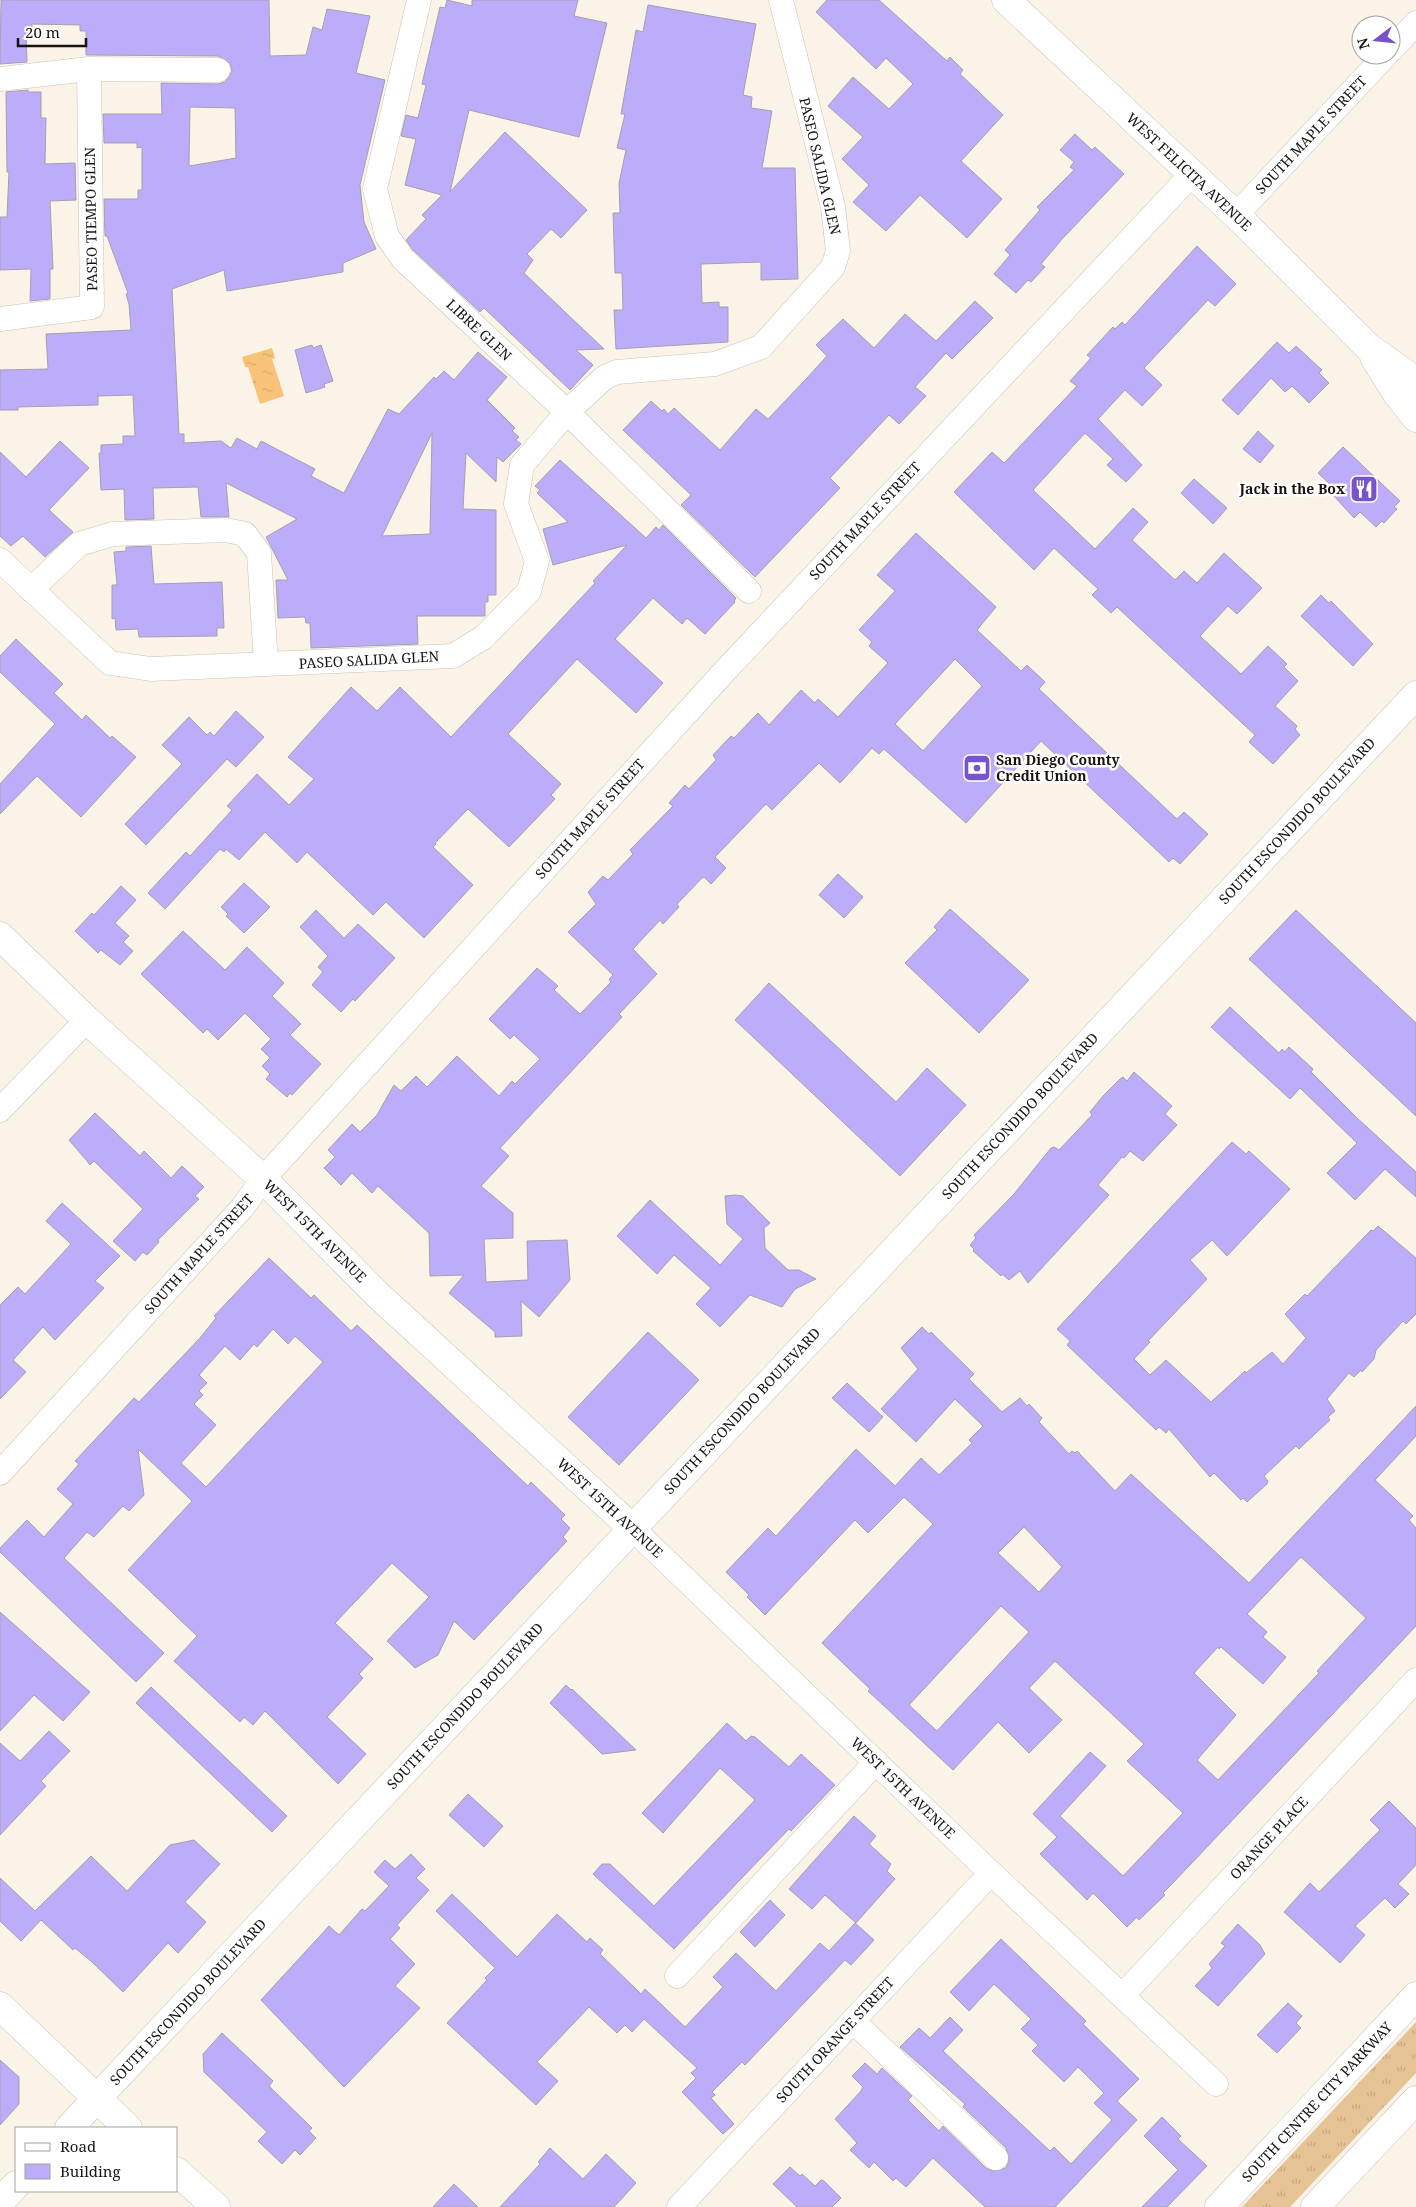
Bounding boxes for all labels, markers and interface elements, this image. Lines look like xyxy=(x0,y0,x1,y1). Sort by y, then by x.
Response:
scale bar xyxy=(18,15,85,47)
north arrow xyxy=(1351,15,1401,65)
text: 20 m xyxy=(25,22,60,42)
text: N xyxy=(1352,36,1374,52)
street label: SOUTH MAPLE STREET xyxy=(1251,71,1371,198)
street label: PASEO SALIDA GLEN xyxy=(795,95,846,237)
street label: WEST FELICITA AVENUE xyxy=(1122,108,1256,235)
street label: PASEO TIEMPO GLEN xyxy=(80,146,101,291)
street label: LIBRE GLEN xyxy=(443,294,516,365)
street label: SOUTH MAPLE STREET xyxy=(805,457,925,584)
restaurant icon: Jack in the Box xyxy=(1349,474,1379,504)
place label: Jack in the Box xyxy=(1239,479,1345,498)
street label: PASEO SALIDA GLEN xyxy=(298,646,440,673)
street label: SOUTH ESCONDIDO BOULEVARD xyxy=(1214,733,1379,908)
place label: San Diego County Credit Union xyxy=(996,750,1121,785)
bank icon: San Diego County Credit Union xyxy=(962,753,992,783)
street label: SOUTH MAPLE STREET xyxy=(531,754,649,883)
street label: SOUTH ESCONDIDO BOULEVARD xyxy=(937,1028,1102,1203)
street label: WEST 15TH AVENUE xyxy=(260,1175,371,1286)
street label: SOUTH MAPLE STREET xyxy=(140,1189,258,1318)
street label: SOUTH ESCONDIDO BOULEVARD xyxy=(659,1323,824,1498)
street label: WEST 15TH AVENUE xyxy=(553,1454,668,1562)
street label: SOUTH ESCONDIDO BOULEVARD xyxy=(382,1618,547,1793)
street label: WEST 15TH AVENUE xyxy=(847,1733,960,1843)
street label: ORANGE PLACE xyxy=(1225,1792,1312,1883)
street label: SOUTH ESCONDIDO BOULEVARD xyxy=(105,1914,270,2089)
street label: SOUTH ORANGE STREET xyxy=(771,1973,898,2106)
street label: SOUTH CENTRE CITY PARKWAY xyxy=(1237,2017,1396,2186)
legend xyxy=(15,2127,178,2192)
text: Road xyxy=(60,2136,96,2156)
text: Building xyxy=(60,2161,121,2181)

